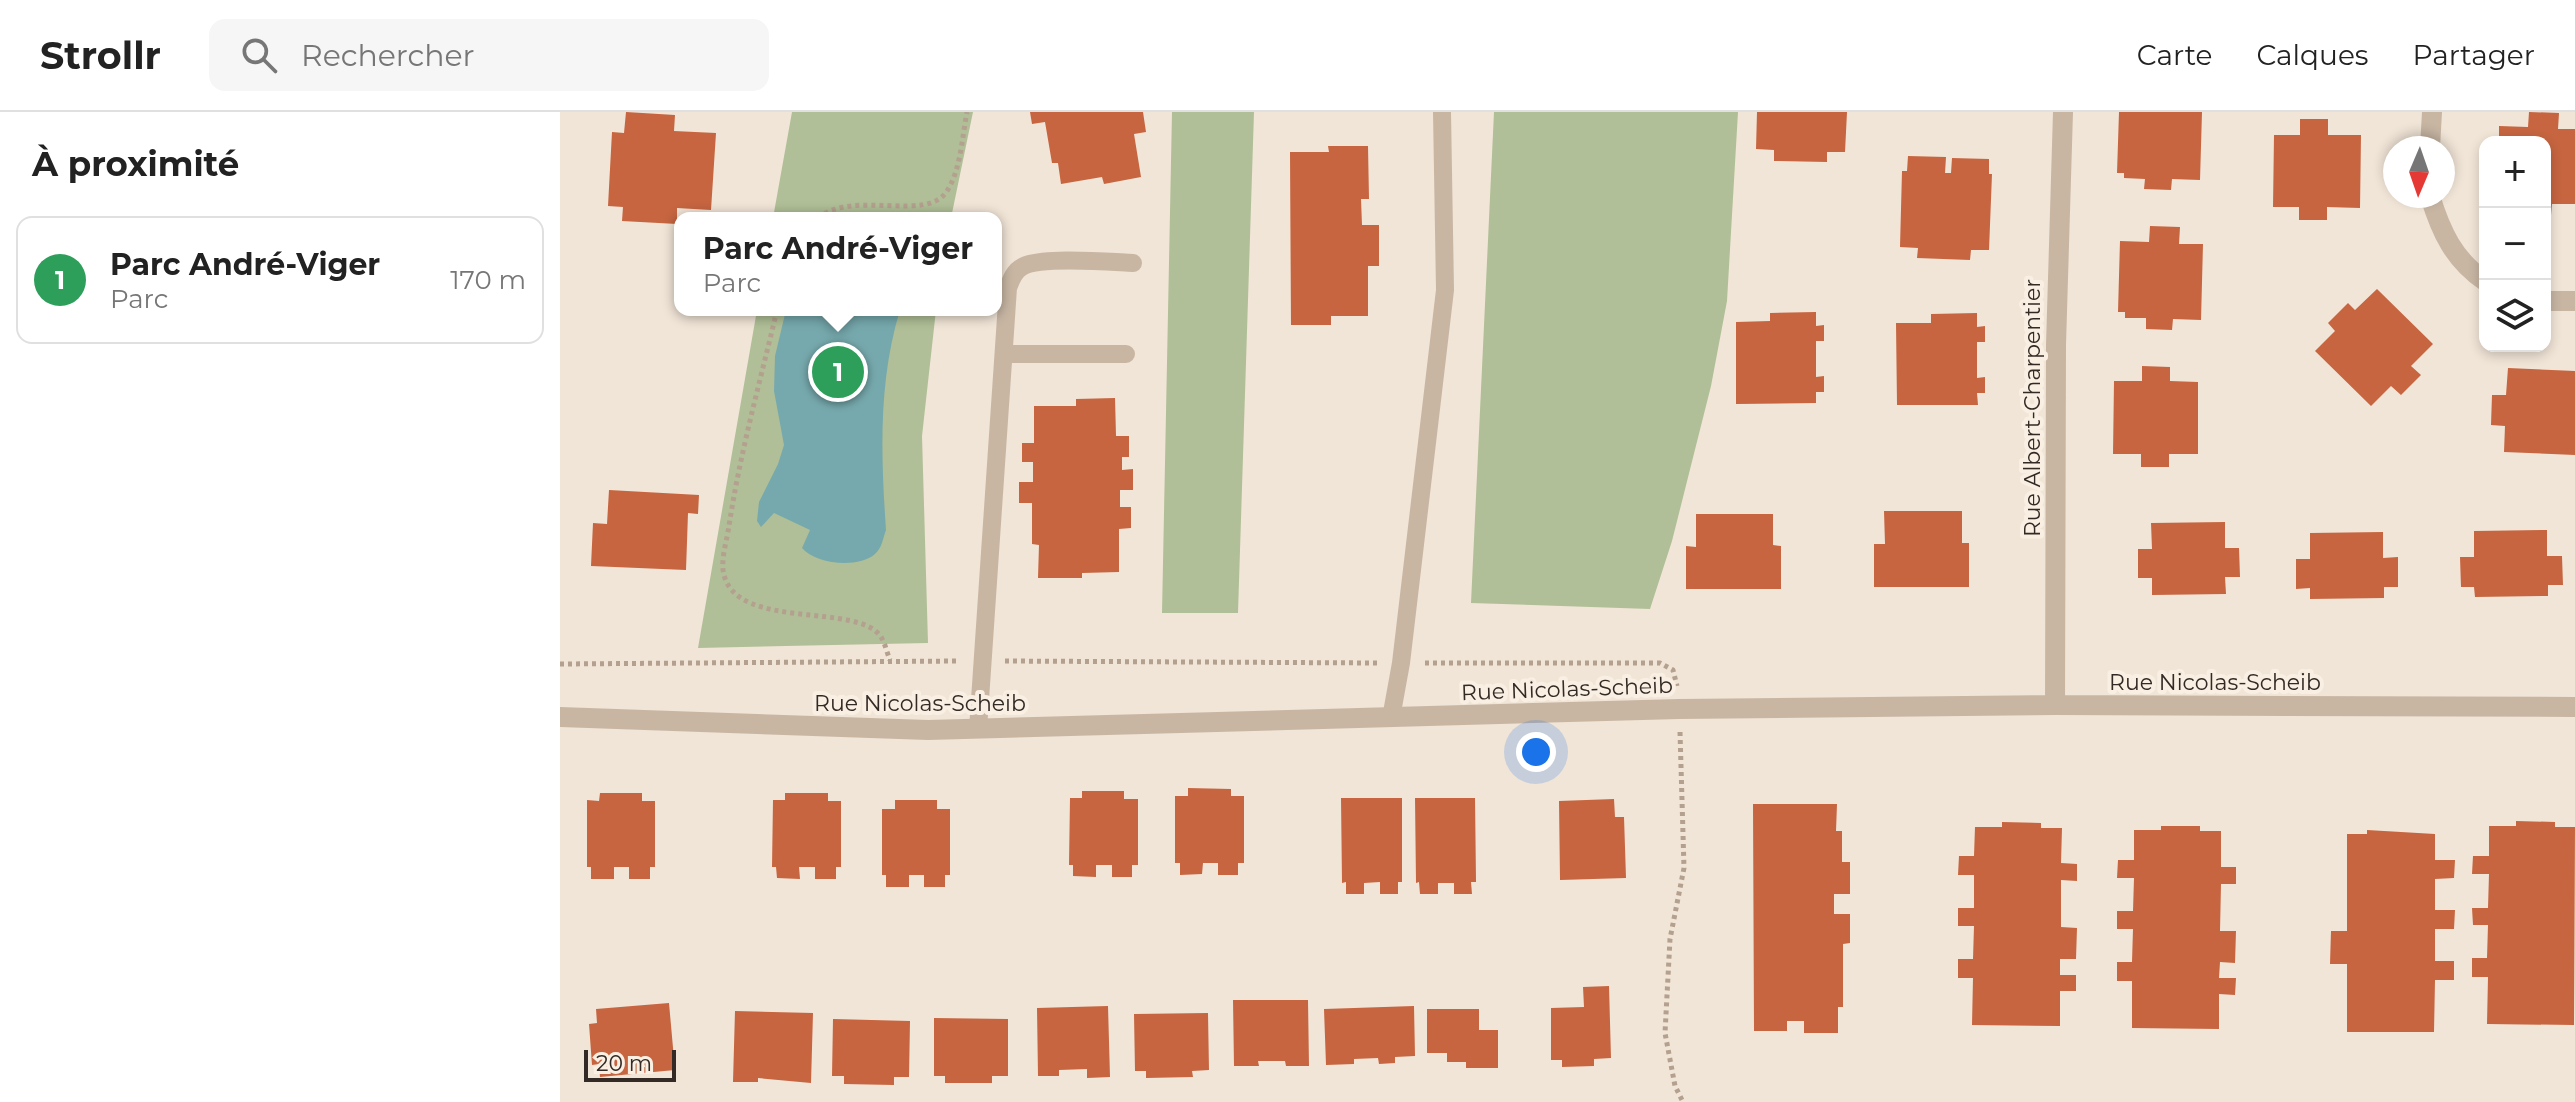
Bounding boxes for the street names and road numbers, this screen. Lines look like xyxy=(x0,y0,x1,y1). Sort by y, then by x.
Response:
street label: Rue Albert-Charpentier xyxy=(2019,279,2046,537)
street label: Rue Nicolas-Scheib xyxy=(2109,669,2321,696)
street label: Rue Nicolas-Scheib xyxy=(1461,672,1673,706)
street label: Rue Nicolas-Scheib xyxy=(814,690,1026,717)

